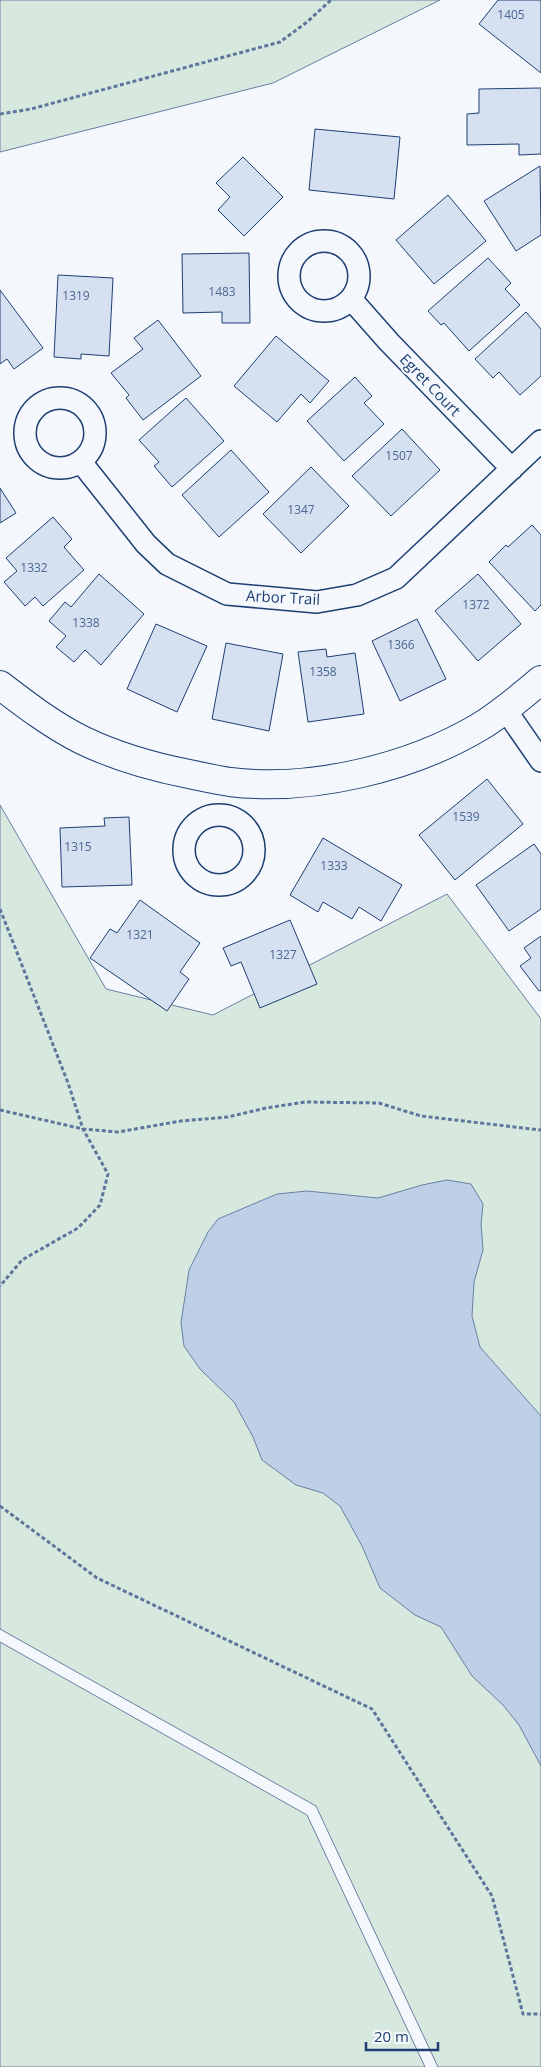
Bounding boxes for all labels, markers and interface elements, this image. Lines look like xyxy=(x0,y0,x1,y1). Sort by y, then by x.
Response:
house number: 1405 xyxy=(497,6,525,23)
house number: 1483 xyxy=(208,283,236,300)
house number: 1319 xyxy=(62,287,90,304)
street label: Egret Court xyxy=(396,349,466,420)
house number: 1507 xyxy=(385,447,413,464)
house number: 1347 xyxy=(287,501,315,518)
house number: 1332 xyxy=(20,559,48,576)
street label: Arbor Trail xyxy=(246,585,321,609)
house number: 1372 xyxy=(462,596,490,613)
house number: 1338 xyxy=(72,614,100,631)
house number: 1366 xyxy=(387,636,415,653)
house number: 1358 xyxy=(309,663,337,680)
house number: 1539 xyxy=(452,808,480,825)
house number: 1315 xyxy=(64,838,92,855)
house number: 1333 xyxy=(320,857,348,874)
house number: 1321 xyxy=(126,926,154,943)
house number: 1327 xyxy=(269,946,297,963)
scale bar xyxy=(366,2020,438,2052)
text: 20 m xyxy=(374,2026,409,2046)

